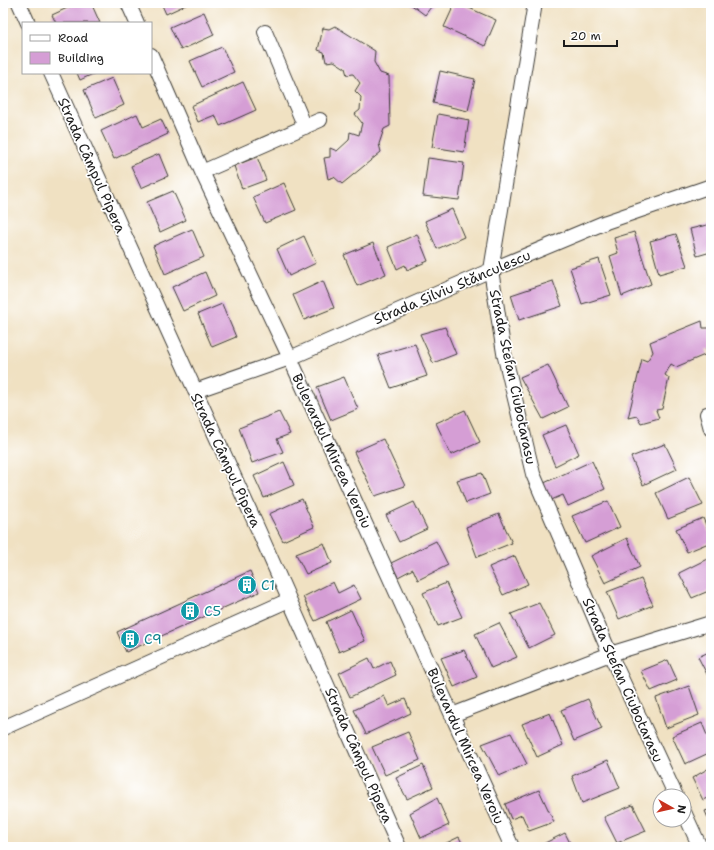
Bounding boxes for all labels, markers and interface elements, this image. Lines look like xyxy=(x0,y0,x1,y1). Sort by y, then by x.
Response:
legend xyxy=(22,22,152,74)
scale bar xyxy=(564,22,617,48)
text: 20 m xyxy=(570,28,601,44)
text: Road xyxy=(58,30,89,46)
text: Building xyxy=(58,50,104,66)
street label: Strada Câmpul Pipera xyxy=(54,94,130,236)
street label: Strada Silviu Stănculescu xyxy=(371,246,533,328)
street label: Strada Stefan Ciubotarasu xyxy=(486,288,540,466)
street label: Bulevardul Mircea Veroiu xyxy=(288,371,376,531)
street label: Strada Câmpul Pipera xyxy=(187,390,265,530)
building icon: C1 xyxy=(236,574,258,596)
place label: C1 xyxy=(261,576,275,594)
street label: Strada Stefan Ciubotarasu xyxy=(579,595,667,765)
building icon: C5 xyxy=(179,600,201,622)
place label: C5 xyxy=(204,602,221,620)
building icon: C9 xyxy=(119,628,141,650)
place label: C9 xyxy=(144,630,162,648)
street label: Bulevardul Mircea Veroiu xyxy=(423,665,509,827)
street label: Strada Câmpul Pipera xyxy=(321,684,397,826)
north arrow xyxy=(652,788,692,828)
text: N xyxy=(673,804,689,815)

